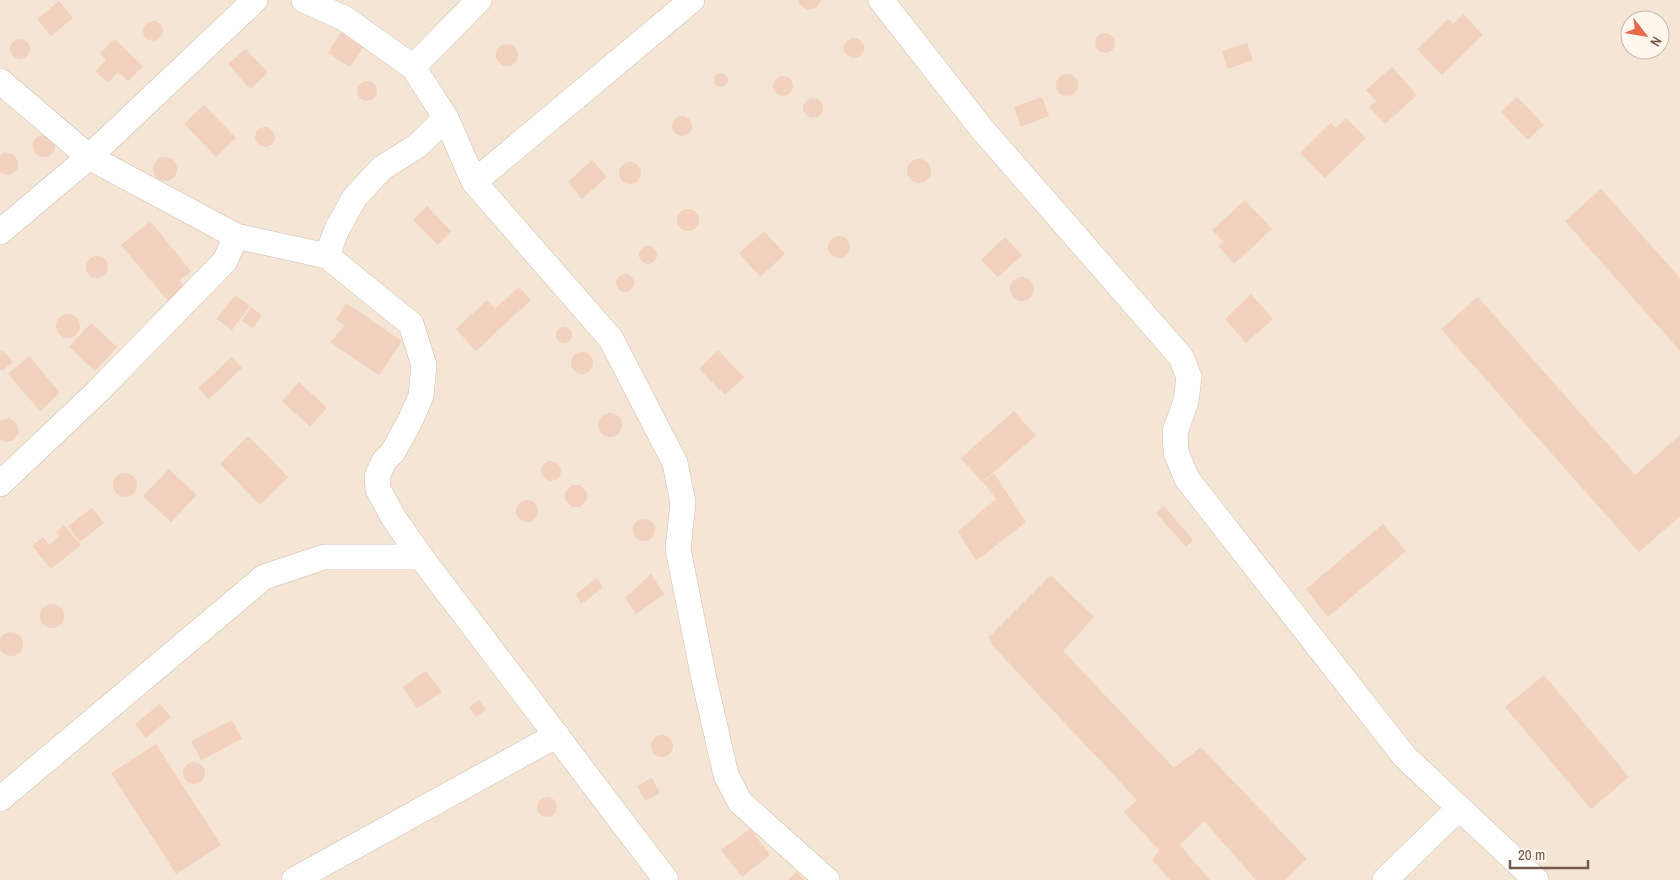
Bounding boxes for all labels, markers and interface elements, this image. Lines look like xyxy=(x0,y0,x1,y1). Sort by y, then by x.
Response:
north arrow xyxy=(1620,10,1670,60)
text: N xyxy=(1646,34,1666,50)
scale bar xyxy=(1510,838,1588,870)
text: 20 m xyxy=(1518,844,1545,865)

